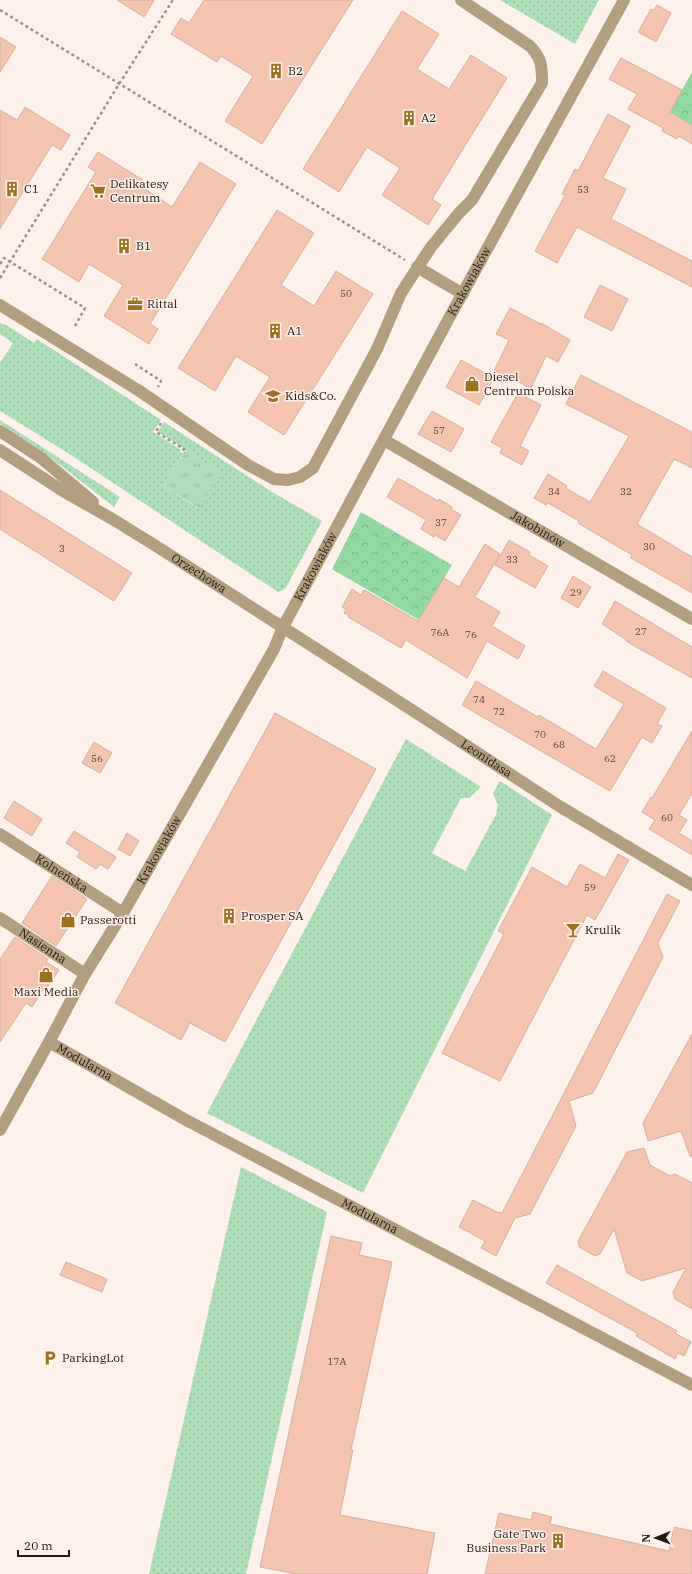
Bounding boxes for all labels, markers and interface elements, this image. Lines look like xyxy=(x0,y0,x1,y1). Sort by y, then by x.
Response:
building icon: B2 xyxy=(267,62,285,80)
place label: B2 xyxy=(288,63,303,78)
building icon: A2 xyxy=(400,109,418,127)
place label: A2 xyxy=(421,110,436,125)
place label: Delikatesy Centrum xyxy=(110,176,169,205)
building icon: C1 xyxy=(3,180,21,198)
place label: C1 xyxy=(24,181,39,196)
supermarket icon: Delikatesy Centrum xyxy=(89,182,107,200)
house number: 53 xyxy=(577,183,589,196)
building icon: B1 xyxy=(115,237,133,255)
place label: B1 xyxy=(136,238,151,253)
street label: Krakowiaków xyxy=(444,244,494,318)
house number: 50 xyxy=(340,287,352,300)
office icon: Rittal xyxy=(126,295,144,313)
place label: Rittal xyxy=(147,296,178,311)
building icon: A1 xyxy=(266,322,284,340)
place label: A1 xyxy=(287,323,302,338)
place label: Diesel Centrum Polska xyxy=(484,369,575,398)
shop icon: Diesel Centrum Polska xyxy=(463,375,481,393)
school or university icon: Kids&Co. xyxy=(264,387,282,405)
place label: Kids&Co. xyxy=(285,388,336,403)
house number: 57 xyxy=(433,424,445,437)
house number: 34 xyxy=(548,485,560,498)
house number: 32 xyxy=(620,485,632,498)
street label: Jakobinów xyxy=(508,507,569,551)
house number: 37 xyxy=(435,516,447,529)
street label: Krakowiaków xyxy=(290,529,340,604)
house number: 30 xyxy=(643,540,655,553)
house number: 3 xyxy=(59,542,65,555)
street label: Orzechowa xyxy=(169,550,230,596)
house number: 33 xyxy=(506,553,518,566)
house number: 29 xyxy=(570,586,582,599)
house number: 27 xyxy=(635,625,647,638)
house number: 76A xyxy=(431,626,450,639)
house number: 76 xyxy=(465,628,477,641)
house number: 74 xyxy=(473,693,485,706)
house number: 72 xyxy=(493,705,505,718)
house number: 70 xyxy=(534,728,546,741)
street label: Leonidasa xyxy=(458,736,515,781)
house number: 68 xyxy=(553,738,565,751)
house number: 56 xyxy=(91,752,103,765)
house number: 62 xyxy=(604,752,616,765)
house number: 60 xyxy=(661,811,673,824)
street label: Krakowiaków xyxy=(133,812,184,887)
street label: Kolneńska xyxy=(32,851,91,896)
house number: 59 xyxy=(584,881,596,894)
building icon: Prosper SA xyxy=(220,907,238,925)
place label: Prosper SA xyxy=(241,908,304,923)
shop icon: Passerotti xyxy=(59,911,77,929)
place label: Passerotti xyxy=(80,912,136,927)
bar icon: Krulik xyxy=(564,921,582,939)
place label: Krulik xyxy=(585,922,621,937)
street label: Nasienna xyxy=(16,925,70,967)
shop icon: Maxi Media xyxy=(37,966,55,984)
place label: Maxi Media xyxy=(14,984,79,999)
street label: Modularna xyxy=(54,1040,116,1084)
street label: Modularna xyxy=(339,1195,401,1237)
parking icon: ParkingLot xyxy=(41,1349,59,1367)
place label: ParkingLot xyxy=(62,1350,124,1365)
house number: 17A xyxy=(328,1355,347,1368)
north arrow xyxy=(636,1518,676,1558)
place label: Gate Two Business Park xyxy=(466,1526,546,1555)
scale bar xyxy=(18,1532,69,1558)
building icon: Gate Two Business Park xyxy=(549,1532,567,1550)
text: N xyxy=(639,1533,653,1543)
text: 20 m xyxy=(24,1538,53,1553)

